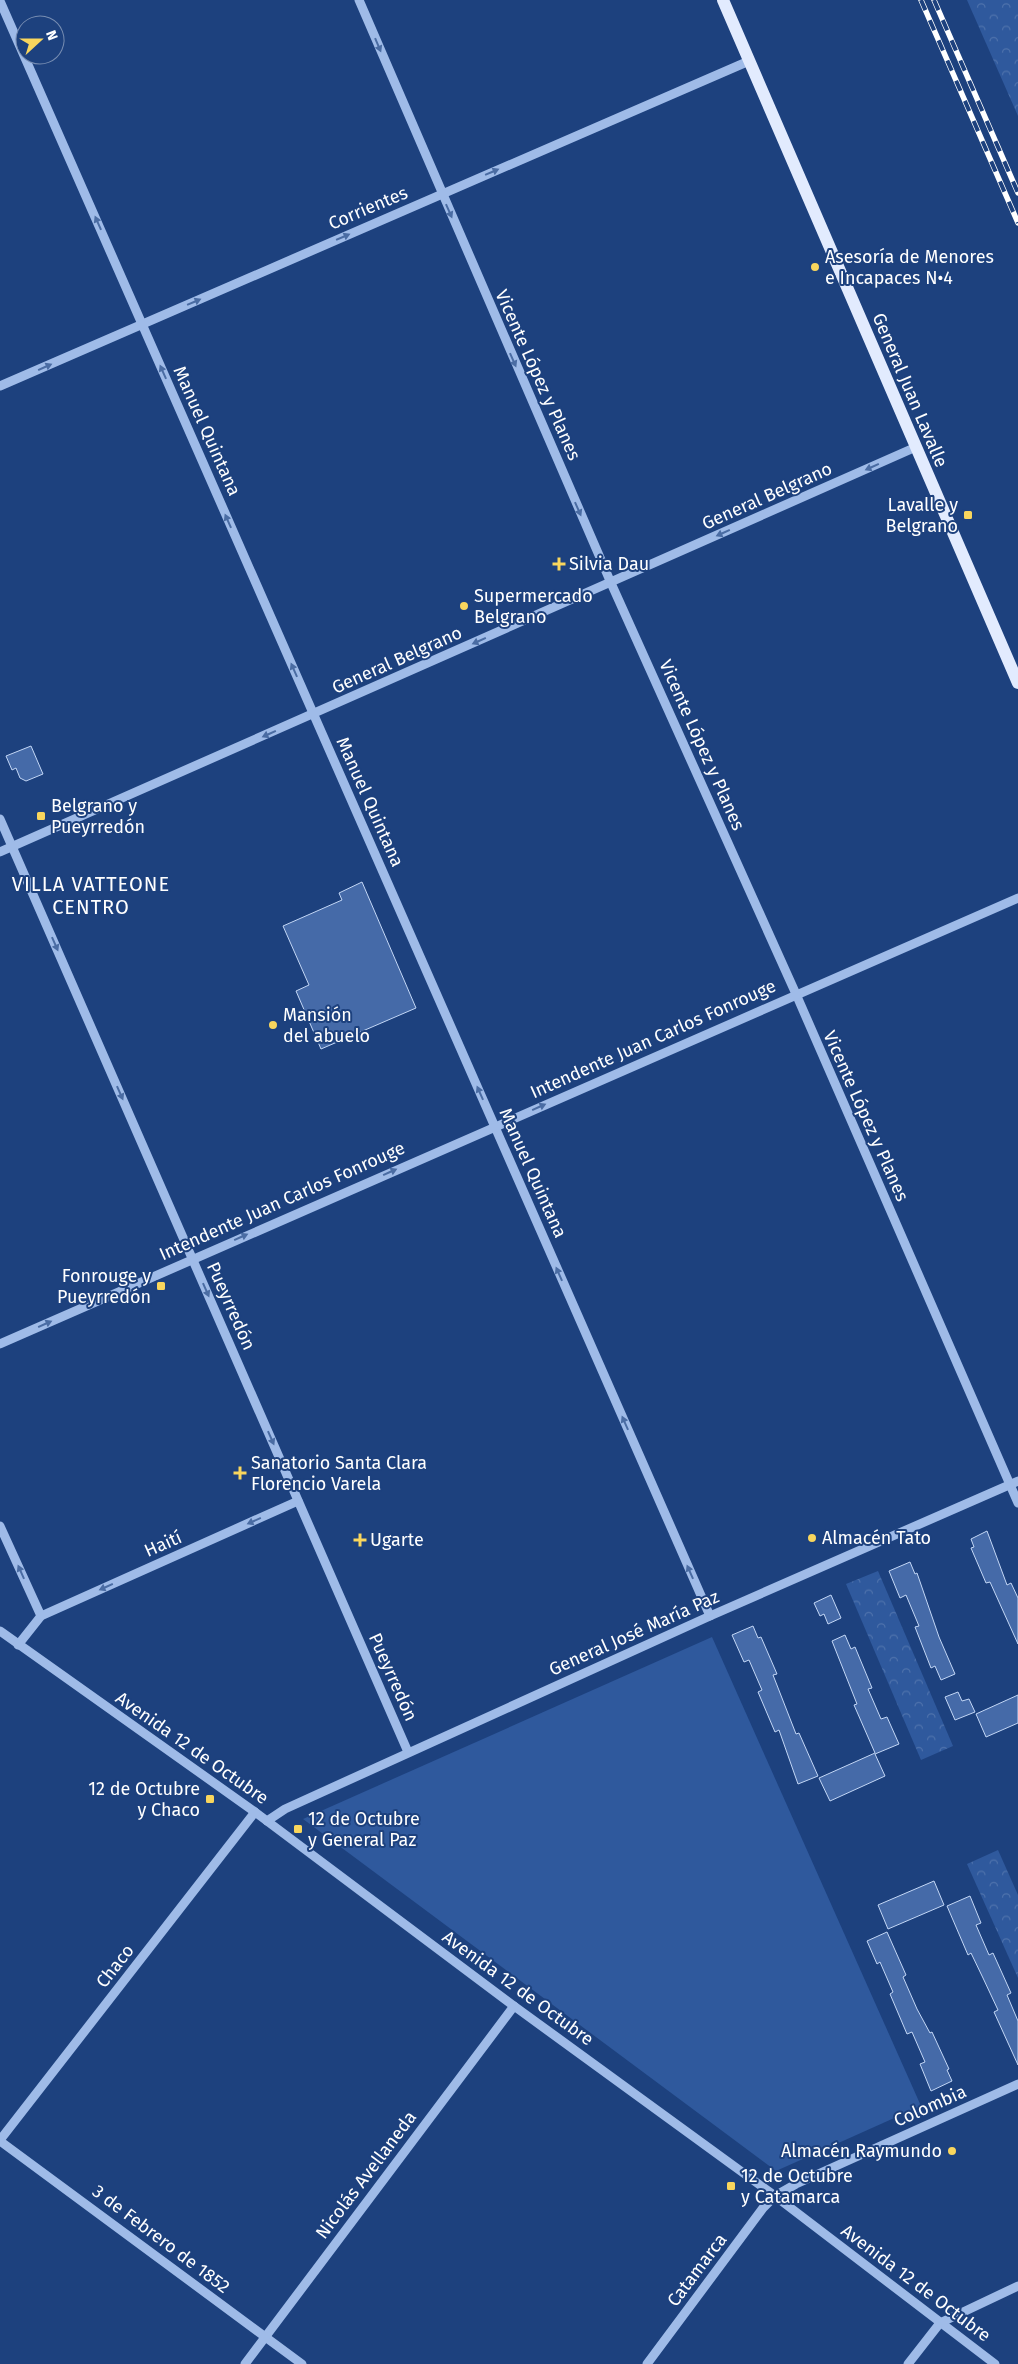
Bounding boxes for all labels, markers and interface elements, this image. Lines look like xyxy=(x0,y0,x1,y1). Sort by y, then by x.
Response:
north arrow xyxy=(15,15,65,65)
text: N xyxy=(42,28,61,43)
one-way arrow xyxy=(375,38,383,52)
one-way arrow xyxy=(485,168,499,176)
street label: Corrientes xyxy=(325,181,411,235)
one-way arrow xyxy=(445,204,453,218)
one-way arrow xyxy=(93,216,101,230)
one-way arrow xyxy=(336,233,350,241)
place label: Asesoría de Menores e Incapaces N•4 xyxy=(825,246,994,289)
marker: Asesoría de Menores e Incapaces N•4 xyxy=(809,261,821,273)
street label: Vicente López y Planes xyxy=(490,286,586,464)
one-way arrow xyxy=(187,297,201,305)
street label: General Juan Lavalle xyxy=(868,310,952,470)
one-way arrow xyxy=(510,353,518,367)
one-way arrow xyxy=(38,362,52,370)
street label: Manuel Quintana xyxy=(169,363,245,499)
one-way arrow xyxy=(159,365,167,379)
street label: General Belgrano xyxy=(699,457,835,535)
one-way arrow xyxy=(865,464,879,472)
place label: Lavalle y Belgrano xyxy=(885,494,958,537)
one-way arrow xyxy=(575,502,583,516)
marker: Lavalle y Belgrano xyxy=(962,509,974,521)
one-way arrow xyxy=(224,514,232,528)
one-way arrow xyxy=(716,529,730,537)
place label: Silvia Dau xyxy=(569,553,649,575)
marker: Silvia Dau xyxy=(553,558,565,570)
place label: Supermercado Belgrano xyxy=(474,585,593,628)
marker: Supermercado Belgrano xyxy=(458,600,470,612)
street label: General Belgrano xyxy=(329,621,465,699)
one-way arrow xyxy=(472,638,486,646)
street label: Vicente López y Planes xyxy=(654,656,750,834)
one-way arrow xyxy=(289,663,297,677)
one-way arrow xyxy=(262,730,276,738)
street label: Manuel Quintana xyxy=(332,734,408,870)
place label: Belgrano y Pueyrredón xyxy=(51,795,145,838)
marker: Belgrano y Pueyrredón xyxy=(35,810,47,822)
district label: VILLA VATTEONE CENTRO xyxy=(12,872,170,919)
one-way arrow xyxy=(51,937,59,951)
street label: Intendente Juan Carlos Fonrouge xyxy=(527,975,779,1103)
place label: Mansión del abuelo xyxy=(283,1004,370,1047)
marker: Mansión del abuelo xyxy=(267,1019,279,1031)
street label: Vicente López y Planes xyxy=(818,1027,914,1205)
one-way arrow xyxy=(116,1086,124,1100)
one-way arrow xyxy=(475,1086,483,1100)
one-way arrow xyxy=(532,1102,546,1110)
street label: Manuel Quintana xyxy=(495,1105,571,1241)
street label: Intendente Juan Carlos Fonrouge xyxy=(156,1137,408,1265)
one-way arrow xyxy=(383,1167,397,1175)
one-way arrow xyxy=(234,1233,248,1241)
street label: Pueyrredón xyxy=(202,1259,260,1353)
place label: Fonrouge y Pueyrredón xyxy=(57,1265,151,1308)
one-way arrow xyxy=(555,1267,563,1281)
marker: Fonrouge y Pueyrredón xyxy=(155,1280,167,1292)
one-way arrow xyxy=(202,1283,210,1297)
one-way arrow xyxy=(38,1319,52,1327)
one-way arrow xyxy=(620,1416,628,1430)
one-way arrow xyxy=(267,1431,275,1445)
place label: Sanatorio Santa Clara Florencio Varela xyxy=(251,1452,427,1495)
marker: Sanatorio Santa Clara Florencio Varela xyxy=(233,1466,247,1480)
one-way arrow xyxy=(247,1517,261,1525)
street label: Haití xyxy=(141,1526,185,1562)
place label: Almacén Tato xyxy=(822,1527,931,1549)
place label: Ugarte xyxy=(370,1529,424,1551)
marker: Almacén Tato xyxy=(806,1532,818,1544)
marker: Ugarte xyxy=(354,1534,366,1546)
one-way arrow xyxy=(16,1565,24,1579)
one-way arrow xyxy=(686,1565,694,1579)
one-way arrow xyxy=(98,1583,113,1592)
street label: General José María Paz xyxy=(545,1585,723,1680)
street label: Pueyrredón xyxy=(364,1630,422,1724)
street label: Avenida 12 de Octubre xyxy=(111,1687,273,1809)
place label: 12 de Octubre y Chaco xyxy=(88,1778,200,1821)
marker: 12 de Octubre y Chaco xyxy=(204,1793,216,1805)
place label: 12 de Octubre y General Paz xyxy=(308,1808,420,1851)
marker: 12 de Octubre y General Paz xyxy=(292,1823,304,1835)
street label: Avenida 12 de Octubre xyxy=(438,1926,598,2050)
street label: Chaco xyxy=(91,1940,139,1992)
street label: Colombia xyxy=(890,2080,970,2132)
street label: Nicolás Avellaneda xyxy=(311,2107,421,2243)
place label: Almacén Raymundo xyxy=(781,2140,942,2162)
marker: Almacén Raymundo xyxy=(946,2145,958,2157)
place label: 12 de Octubre y Catamarca xyxy=(741,2165,853,2208)
street label: 3 de Febrero de 1852 xyxy=(88,2180,234,2298)
marker: 12 de Octubre y Catamarca xyxy=(725,2180,737,2192)
street label: Avenida 12 de Octubre xyxy=(837,2220,995,2346)
street label: Catamarca xyxy=(662,2229,732,2311)

